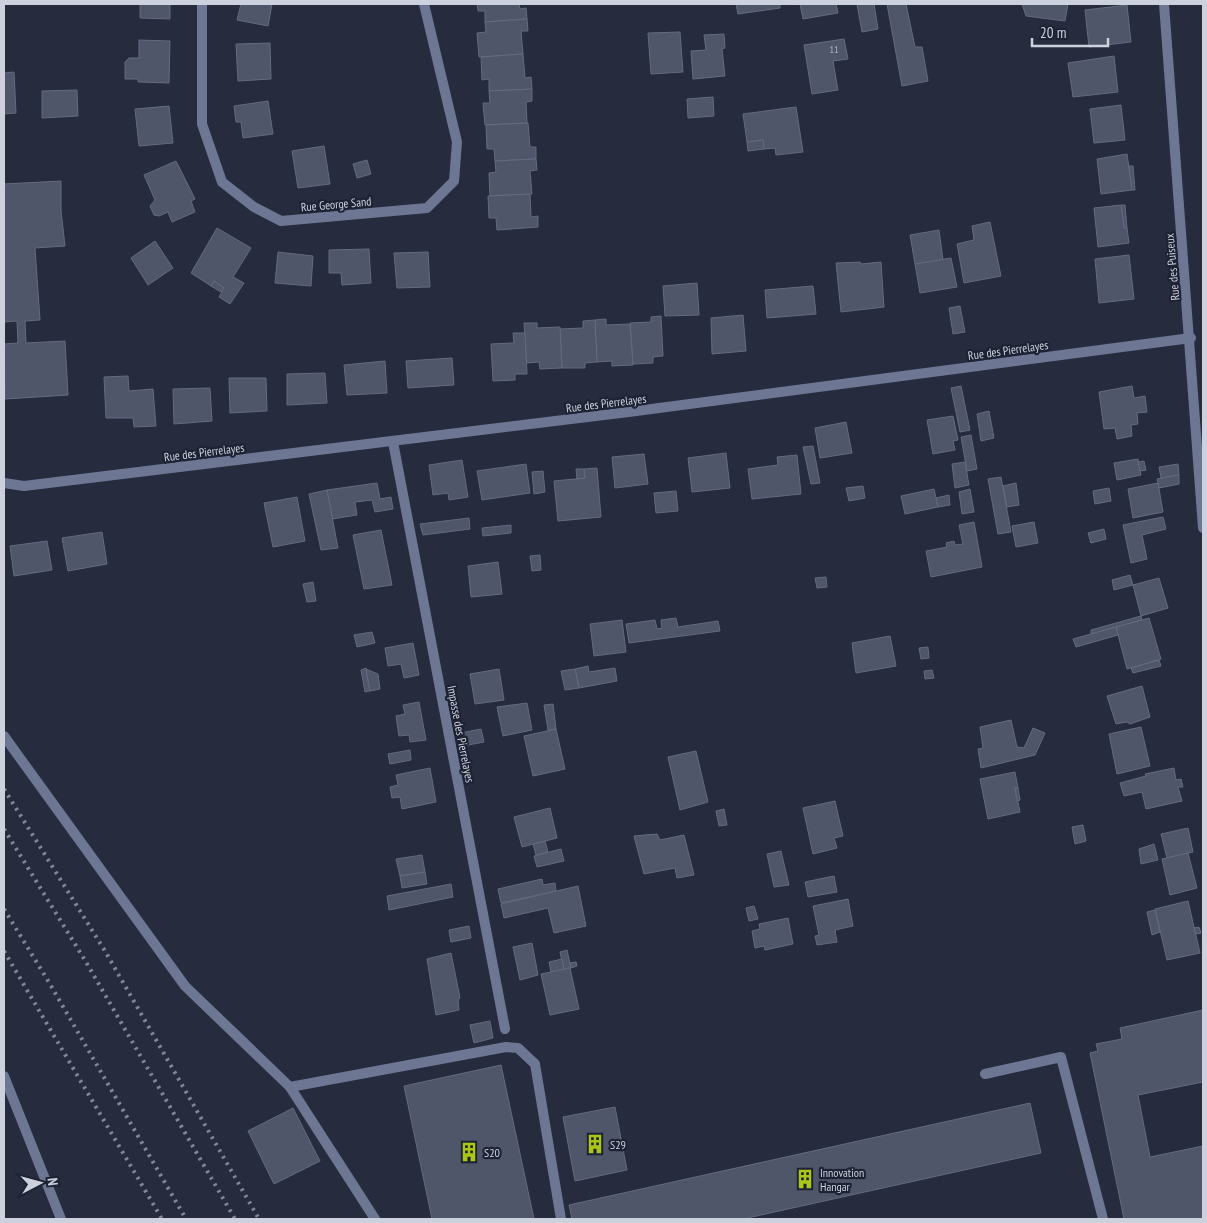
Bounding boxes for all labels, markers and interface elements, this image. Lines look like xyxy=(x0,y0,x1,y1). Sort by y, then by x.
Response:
scale bar xyxy=(1032,15,1108,47)
text: 20 m xyxy=(1040,23,1066,42)
house number: 11 xyxy=(830,43,839,56)
street label: Rue George Sand xyxy=(300,193,372,215)
street label: Rue des Puiseux xyxy=(1162,233,1182,301)
street label: Rue des Pierrelayes xyxy=(967,337,1049,363)
street label: Rue des Pierrelayes xyxy=(565,391,647,415)
street label: Rue des Pierrelayes xyxy=(163,440,245,464)
street label: Impasse des Pierrelayes xyxy=(444,684,478,784)
building icon: S29 xyxy=(584,1133,606,1155)
place label: S29 xyxy=(610,1137,626,1152)
building icon: S20 xyxy=(458,1141,480,1163)
place label: S20 xyxy=(484,1145,500,1160)
north arrow xyxy=(15,1158,65,1208)
place label: Innovation Hangar xyxy=(820,1165,864,1194)
building icon: Innovation Hangar xyxy=(794,1168,816,1190)
text: N xyxy=(44,1177,62,1186)

